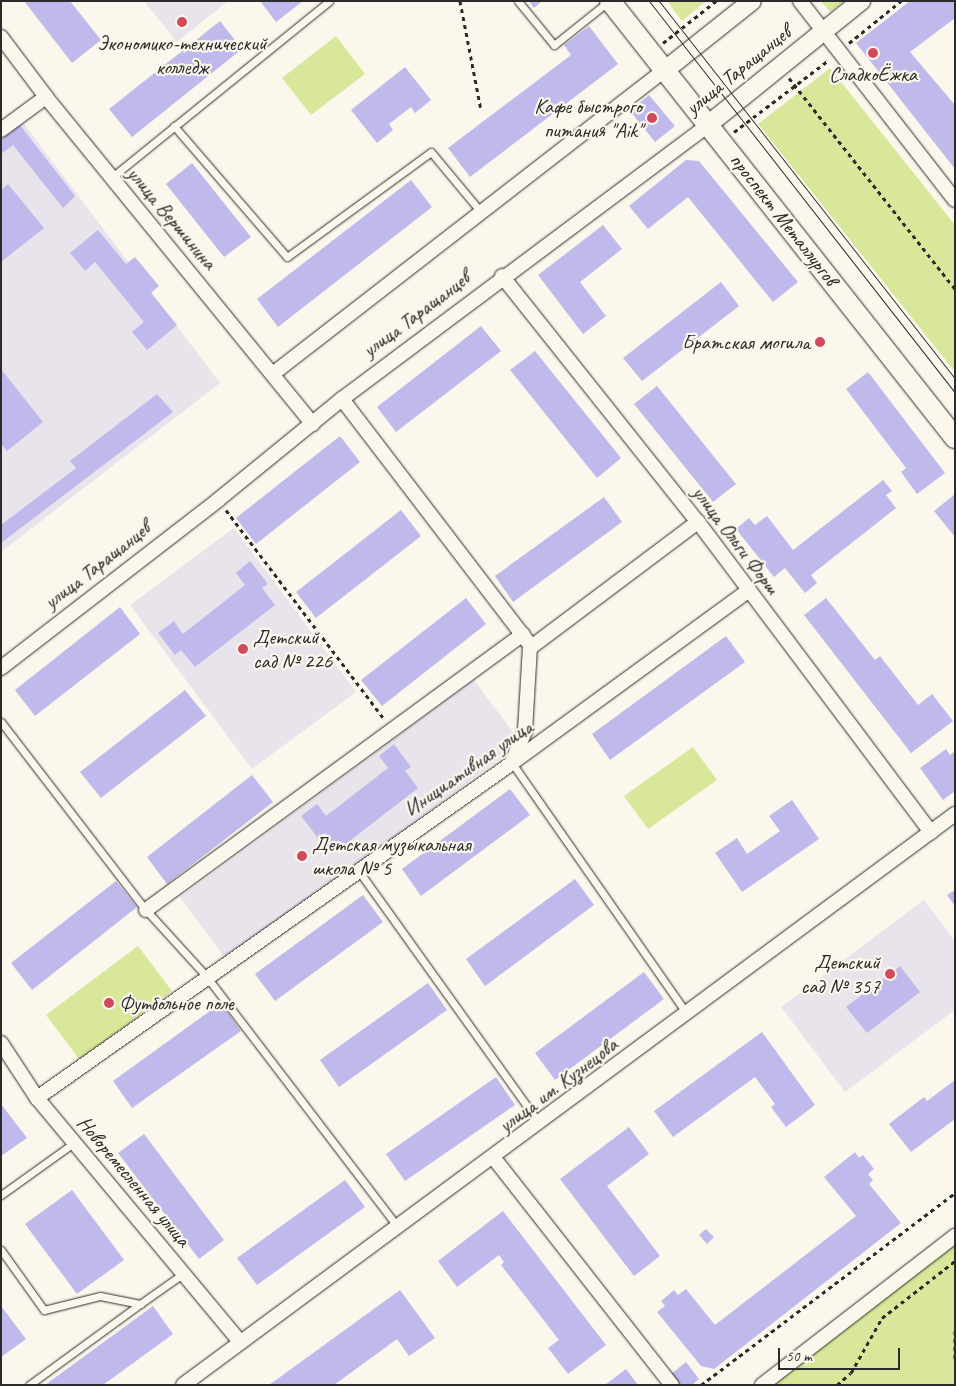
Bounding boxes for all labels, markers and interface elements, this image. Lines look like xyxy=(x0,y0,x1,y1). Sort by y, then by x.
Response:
marker: Экономико-технический колледж xyxy=(176,16,188,28)
street label: улица Таращанцев xyxy=(680,19,796,121)
place label: Экономико-технический колледж xyxy=(97,30,267,80)
marker: СладкоЁжка xyxy=(867,47,879,59)
place label: СладкоЁжка xyxy=(829,61,917,87)
place label: Кафе быстрого питания "Aik" xyxy=(534,93,642,143)
marker: Кафе быстрого питания "Aik" xyxy=(646,112,658,124)
street label: проспект Металлургов xyxy=(725,149,843,289)
street label: улица Вершинина xyxy=(122,162,222,274)
street label: улица Таращанцев xyxy=(356,265,476,363)
place label: Братская могила xyxy=(683,329,810,355)
marker: Братская могила xyxy=(814,336,826,348)
street label: улица Ольги Форш xyxy=(688,481,784,599)
street label: улица Таращанцев xyxy=(38,515,156,615)
place label: Детский сад № 226 xyxy=(253,624,332,674)
marker: Детский сад № 226 xyxy=(237,643,249,655)
street label: Инициативная улица xyxy=(399,714,537,822)
place label: Детская музыкальная школа № 5 xyxy=(312,831,471,881)
marker: Детская музыкальная школа № 5 xyxy=(296,850,308,862)
place label: Детский сад № 357 xyxy=(801,949,880,999)
marker: Детский сад № 357 xyxy=(884,968,896,980)
place label: Футбольное поле xyxy=(119,990,233,1016)
marker: Футбольное поле xyxy=(103,997,115,1009)
street label: улица им. Кузнецова xyxy=(493,1032,623,1138)
street label: Новоремесленная улица xyxy=(71,1110,197,1252)
scale bar xyxy=(781,1338,904,1370)
text: 50 m xyxy=(786,1347,812,1366)

